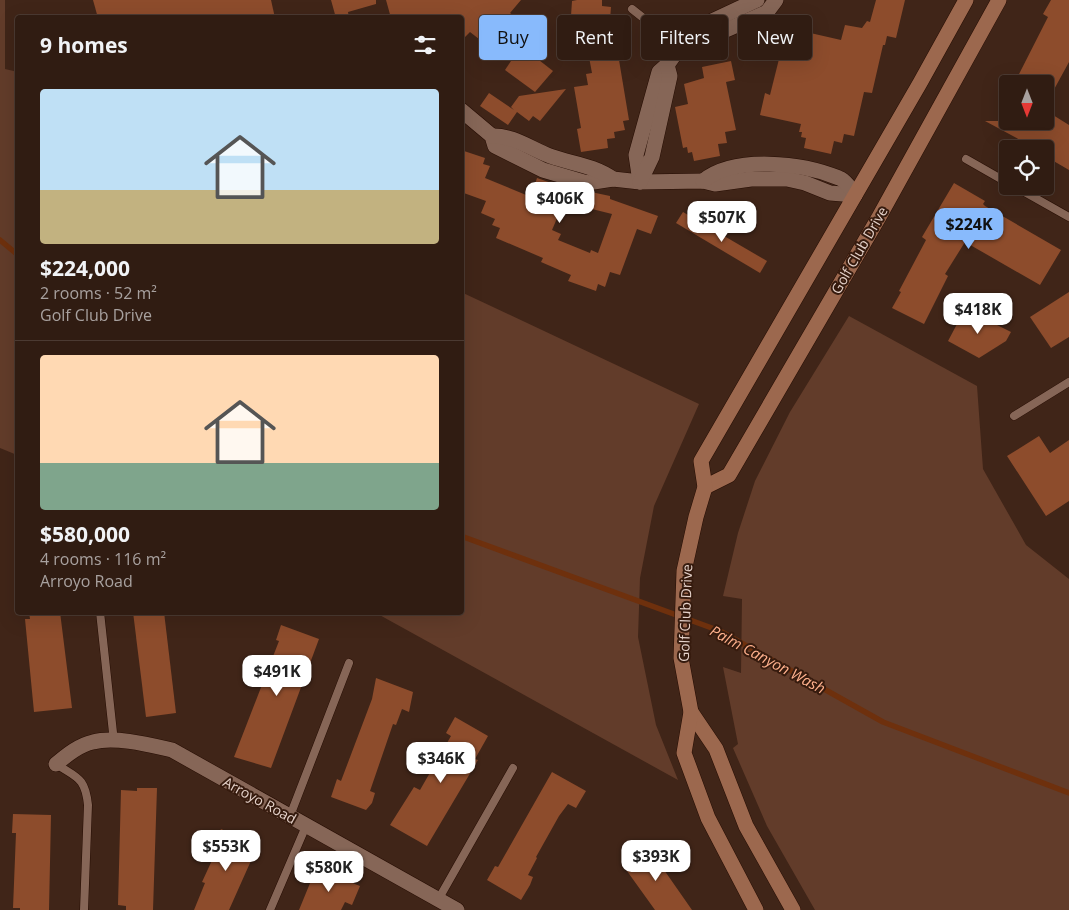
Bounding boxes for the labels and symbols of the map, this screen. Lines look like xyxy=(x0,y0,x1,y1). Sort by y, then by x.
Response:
north arrow xyxy=(999,75,1054,130)
pin: $406K xyxy=(525,182,595,224)
pin: $507K xyxy=(687,200,757,243)
street label: Golf Club Drive xyxy=(826,203,892,297)
pin: $224K xyxy=(934,208,1004,250)
pin: $418K xyxy=(943,292,1013,335)
street label: Golf Club Drive xyxy=(674,564,696,662)
water label: Palm Canyon Wash xyxy=(707,620,829,698)
pin: $491K xyxy=(242,654,312,697)
pin: $346K xyxy=(406,742,476,784)
street label: Arroyo Road xyxy=(220,772,300,828)
pin: $553K xyxy=(191,830,261,872)
pin: $393K xyxy=(621,840,691,882)
pin: $580K xyxy=(294,850,364,893)

